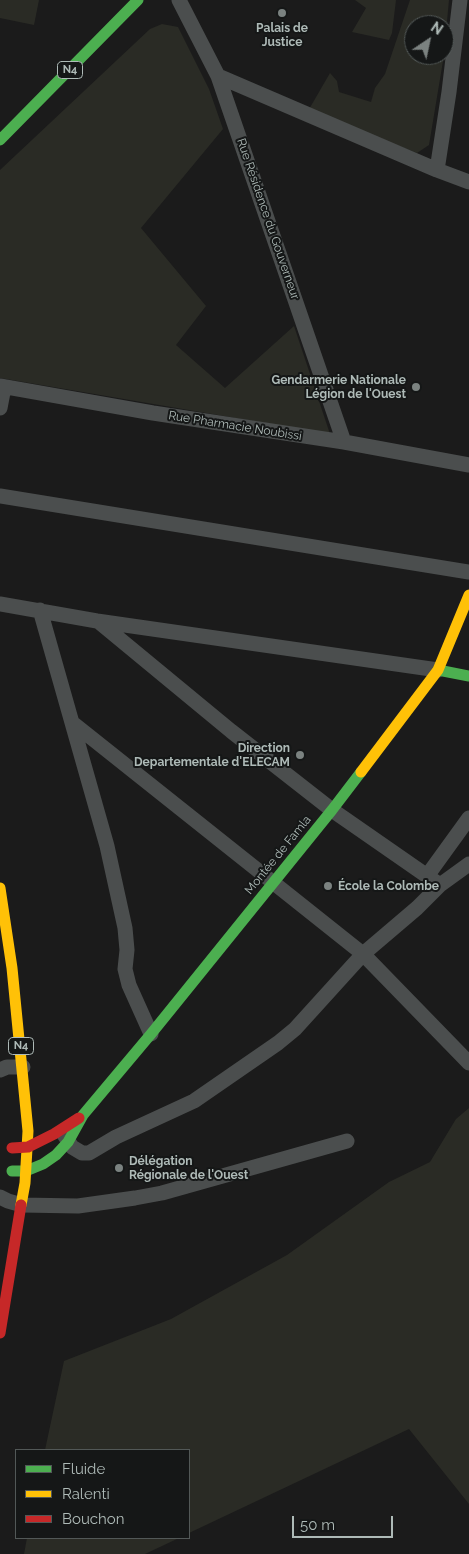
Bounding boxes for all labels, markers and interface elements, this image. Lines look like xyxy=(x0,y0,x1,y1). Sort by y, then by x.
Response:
marker: Palais de Justice xyxy=(276,7,288,19)
north arrow xyxy=(404,15,454,65)
text: N xyxy=(428,19,446,38)
place label: Palais de Justice xyxy=(256,21,308,49)
road number: N4 xyxy=(58,62,82,78)
street label: Rue Résidence du Gouverneur xyxy=(234,137,302,301)
place label: Gendarmerie Nationale Légion de l'Ouest xyxy=(271,373,406,401)
marker: Gendarmerie Nationale Légion de l'Ouest xyxy=(410,381,422,393)
street label: Rue Pharmacie Noubissi xyxy=(167,408,303,444)
place label: Direction Departementale d'ELECAM xyxy=(134,741,290,769)
marker: Direction Departementale d'ELECAM xyxy=(294,749,306,761)
street label: Montée de Famla xyxy=(242,813,314,897)
place label: École la Colombe xyxy=(338,879,439,893)
marker: École la Colombe xyxy=(322,880,334,892)
road number: N4 xyxy=(8,1038,34,1054)
place label: Délégation Régionale de l'Ouest xyxy=(129,1154,248,1182)
marker: Délégation Régionale de l'Ouest xyxy=(113,1162,125,1174)
legend xyxy=(15,1449,190,1539)
text: Fluide xyxy=(62,1460,105,1478)
text: Ralenti xyxy=(62,1485,110,1503)
scale bar xyxy=(294,1506,395,1538)
text: Bouchon xyxy=(62,1510,124,1528)
text: 50 m xyxy=(300,1516,335,1534)

